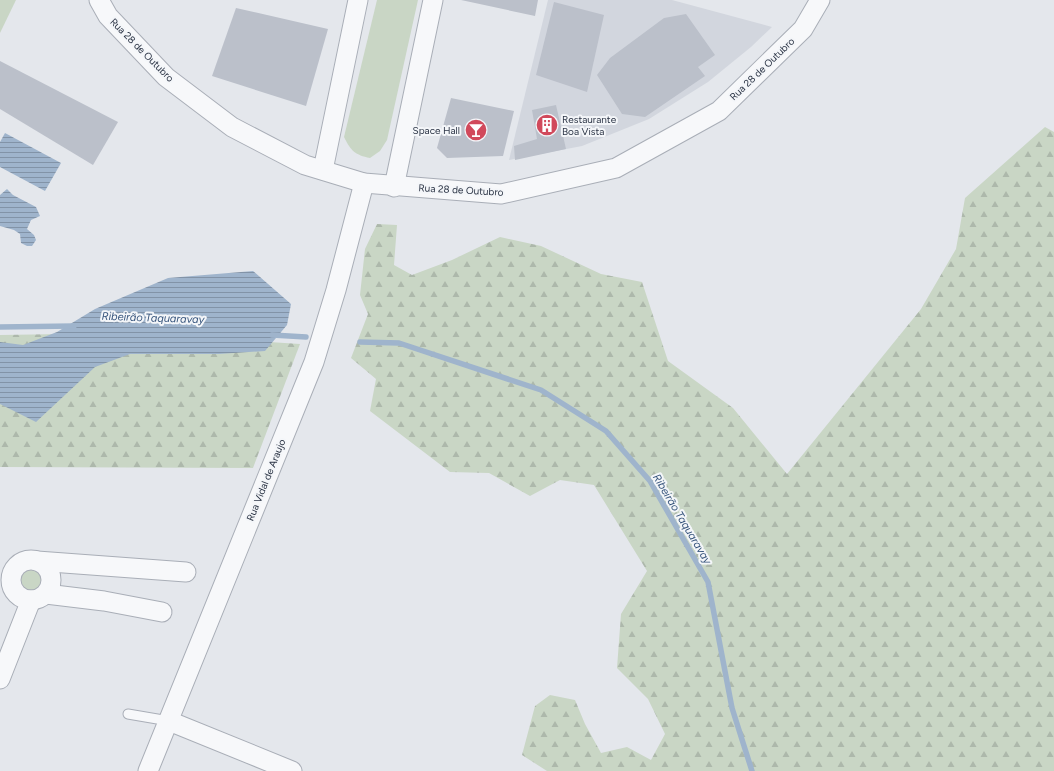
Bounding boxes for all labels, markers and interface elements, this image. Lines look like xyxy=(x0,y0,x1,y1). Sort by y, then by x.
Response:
street label: Rua 28 de Outubro xyxy=(107,15,177,85)
street label: Rua 28 de Outubro xyxy=(727,35,797,103)
building icon: Restaurante Boa Vista xyxy=(534,112,560,138)
place label: Restaurante Boa Vista xyxy=(562,113,617,138)
bar icon: Space Hall xyxy=(463,117,489,143)
place label: Space Hall xyxy=(413,124,460,137)
street label: Rua 28 de Outubro xyxy=(418,181,504,199)
water label: Ribeirão Taquaravay xyxy=(101,310,206,326)
street label: Rua Vidal de Araujo xyxy=(244,437,288,523)
water label: Ribeirão Taquaravay xyxy=(650,472,715,567)

